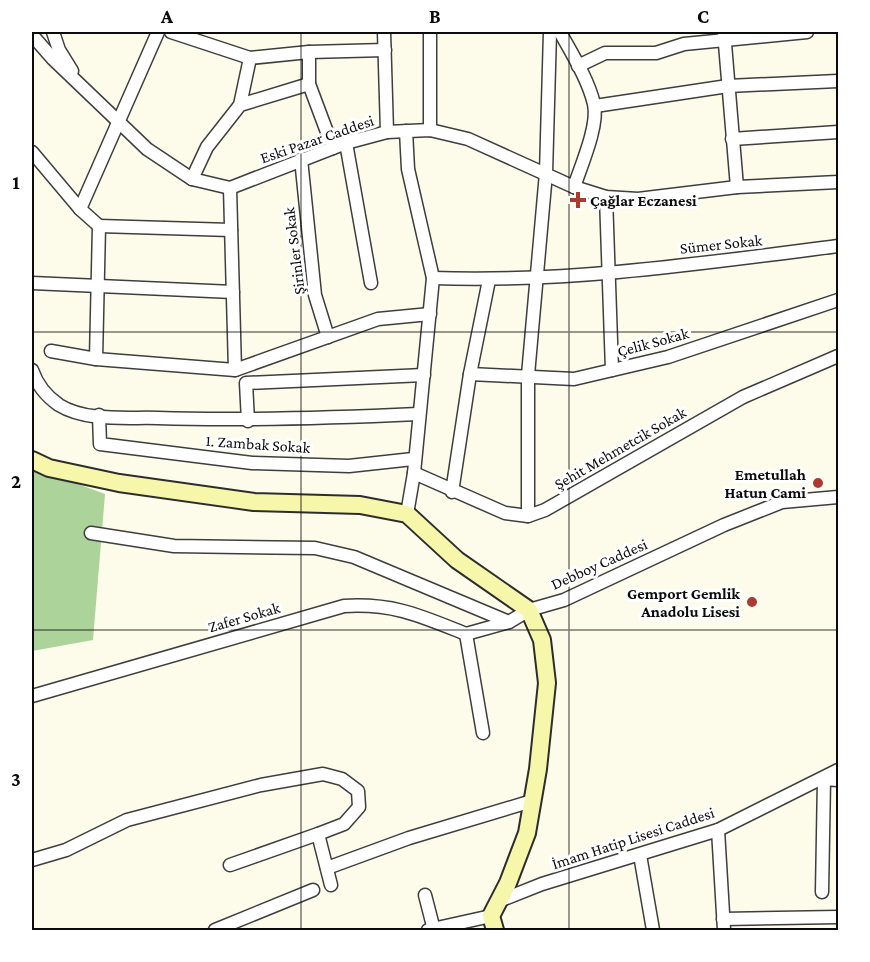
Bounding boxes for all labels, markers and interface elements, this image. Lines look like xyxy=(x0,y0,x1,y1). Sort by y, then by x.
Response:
text: A xyxy=(160,5,174,27)
text: B xyxy=(429,5,441,27)
text: C xyxy=(697,5,709,27)
street label: Eski Pazar Caddesi xyxy=(258,112,376,166)
text: 1 xyxy=(12,171,20,193)
place label: Çağlar Eczanesi xyxy=(590,192,697,209)
marker: Çağlar Eczanesi xyxy=(571,193,585,207)
street label: Şirinler Sokak xyxy=(280,206,309,296)
street label: Sümer Sokak xyxy=(679,231,763,257)
street label: Çelik Sokak xyxy=(615,324,691,361)
street label: Şehit Mehmetcik Sokak xyxy=(551,403,690,493)
street label: 1. Zambak Sokak xyxy=(205,432,311,456)
place label: Emetullah Hatun Cami xyxy=(725,466,806,501)
text: 2 xyxy=(11,470,21,492)
marker: Emetullah Hatun Cami xyxy=(811,476,825,490)
street label: Debboy Caddesi xyxy=(548,535,650,594)
place label: Gemport Gemlik Anadolu Lisesi xyxy=(627,585,740,620)
marker: Gemport Gemlik Anadolu Lisesi xyxy=(745,595,759,609)
street label: Zafer Sokak xyxy=(206,599,282,635)
text: 3 xyxy=(11,768,21,790)
street label: İmam Hatip Lisesi Caddesi xyxy=(550,804,717,873)

